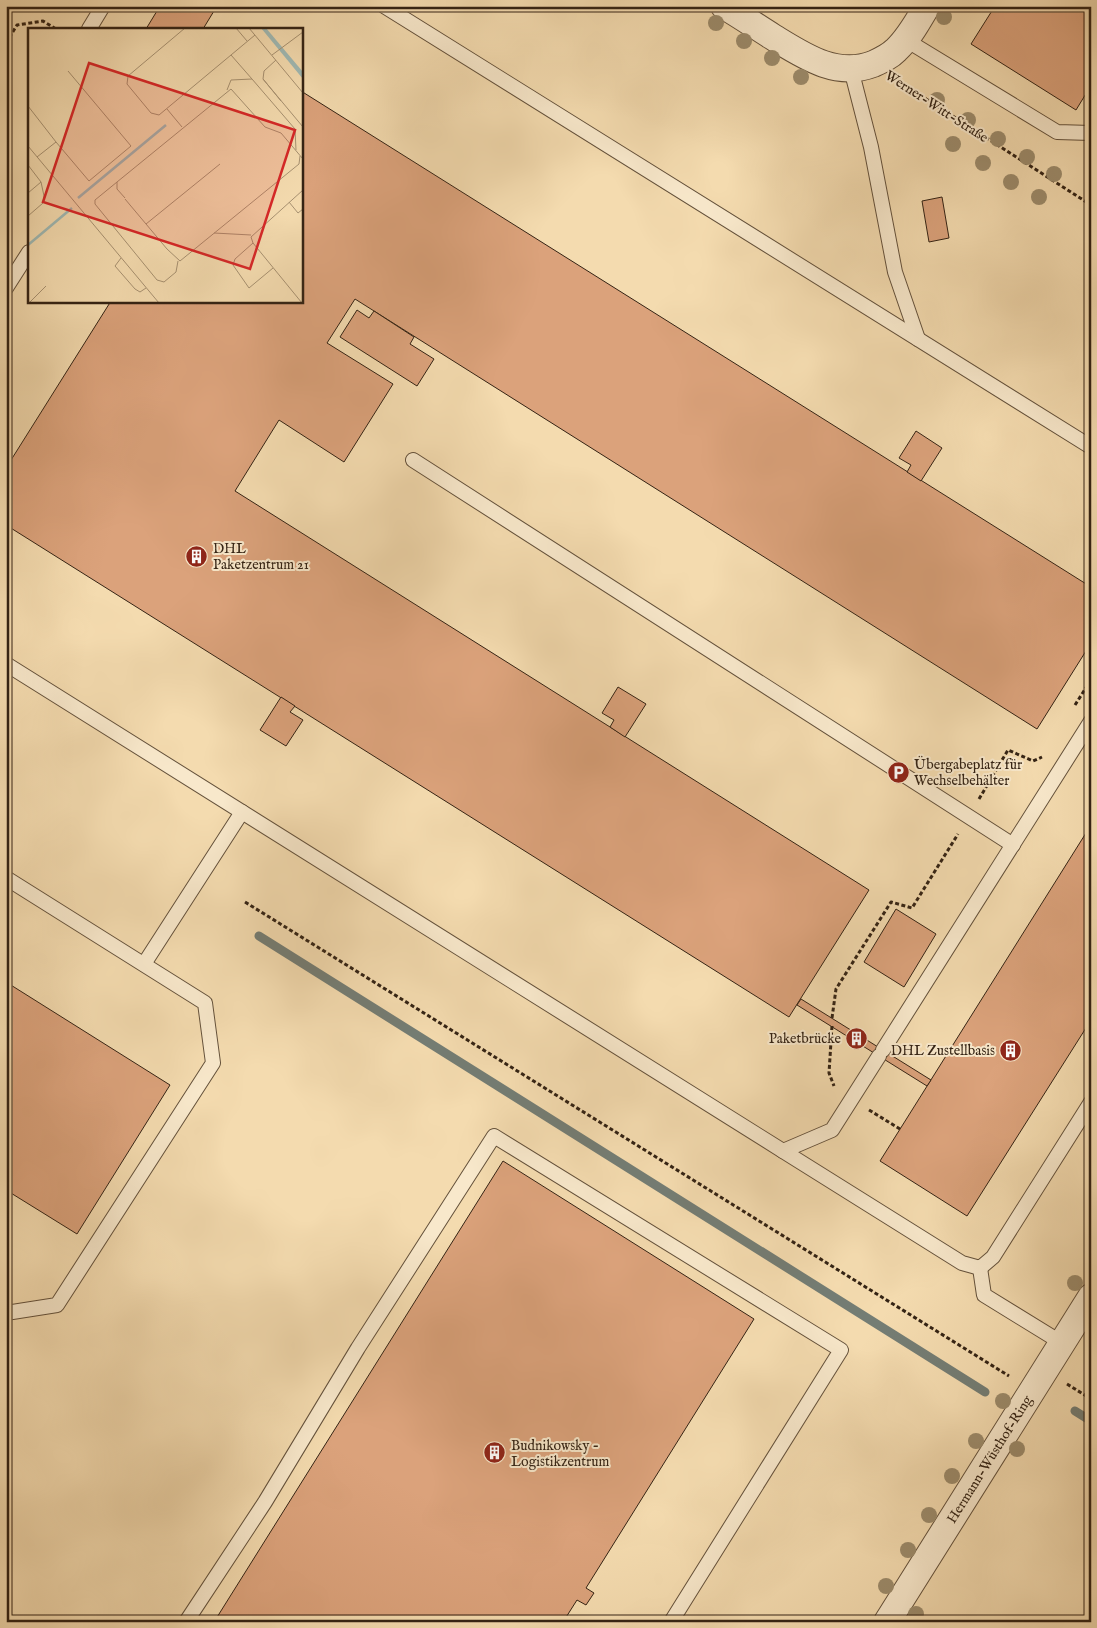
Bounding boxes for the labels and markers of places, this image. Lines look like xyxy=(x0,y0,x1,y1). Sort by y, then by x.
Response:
place label: DHL Paketzentrum 21 xyxy=(213,540,309,574)
building icon: DHL Paketzentrum 21 xyxy=(185,544,209,568)
place label: Übergabeplatz für Wechselbehälter xyxy=(914,755,1022,790)
parking icon: Übergabeplatz für Wechselbehälter xyxy=(886,760,910,784)
building icon: Paketbrücke xyxy=(845,1026,869,1050)
place label: Paketbrücke xyxy=(769,1030,842,1048)
building icon: DHL Zustellbasis xyxy=(999,1038,1023,1062)
place label: DHL Zustellbasis xyxy=(891,1042,995,1060)
place label: Budnikowsky - Logistikzentrum xyxy=(511,1437,609,1471)
building icon: Budnikowsky - Logistikzentrum xyxy=(483,1441,507,1465)

